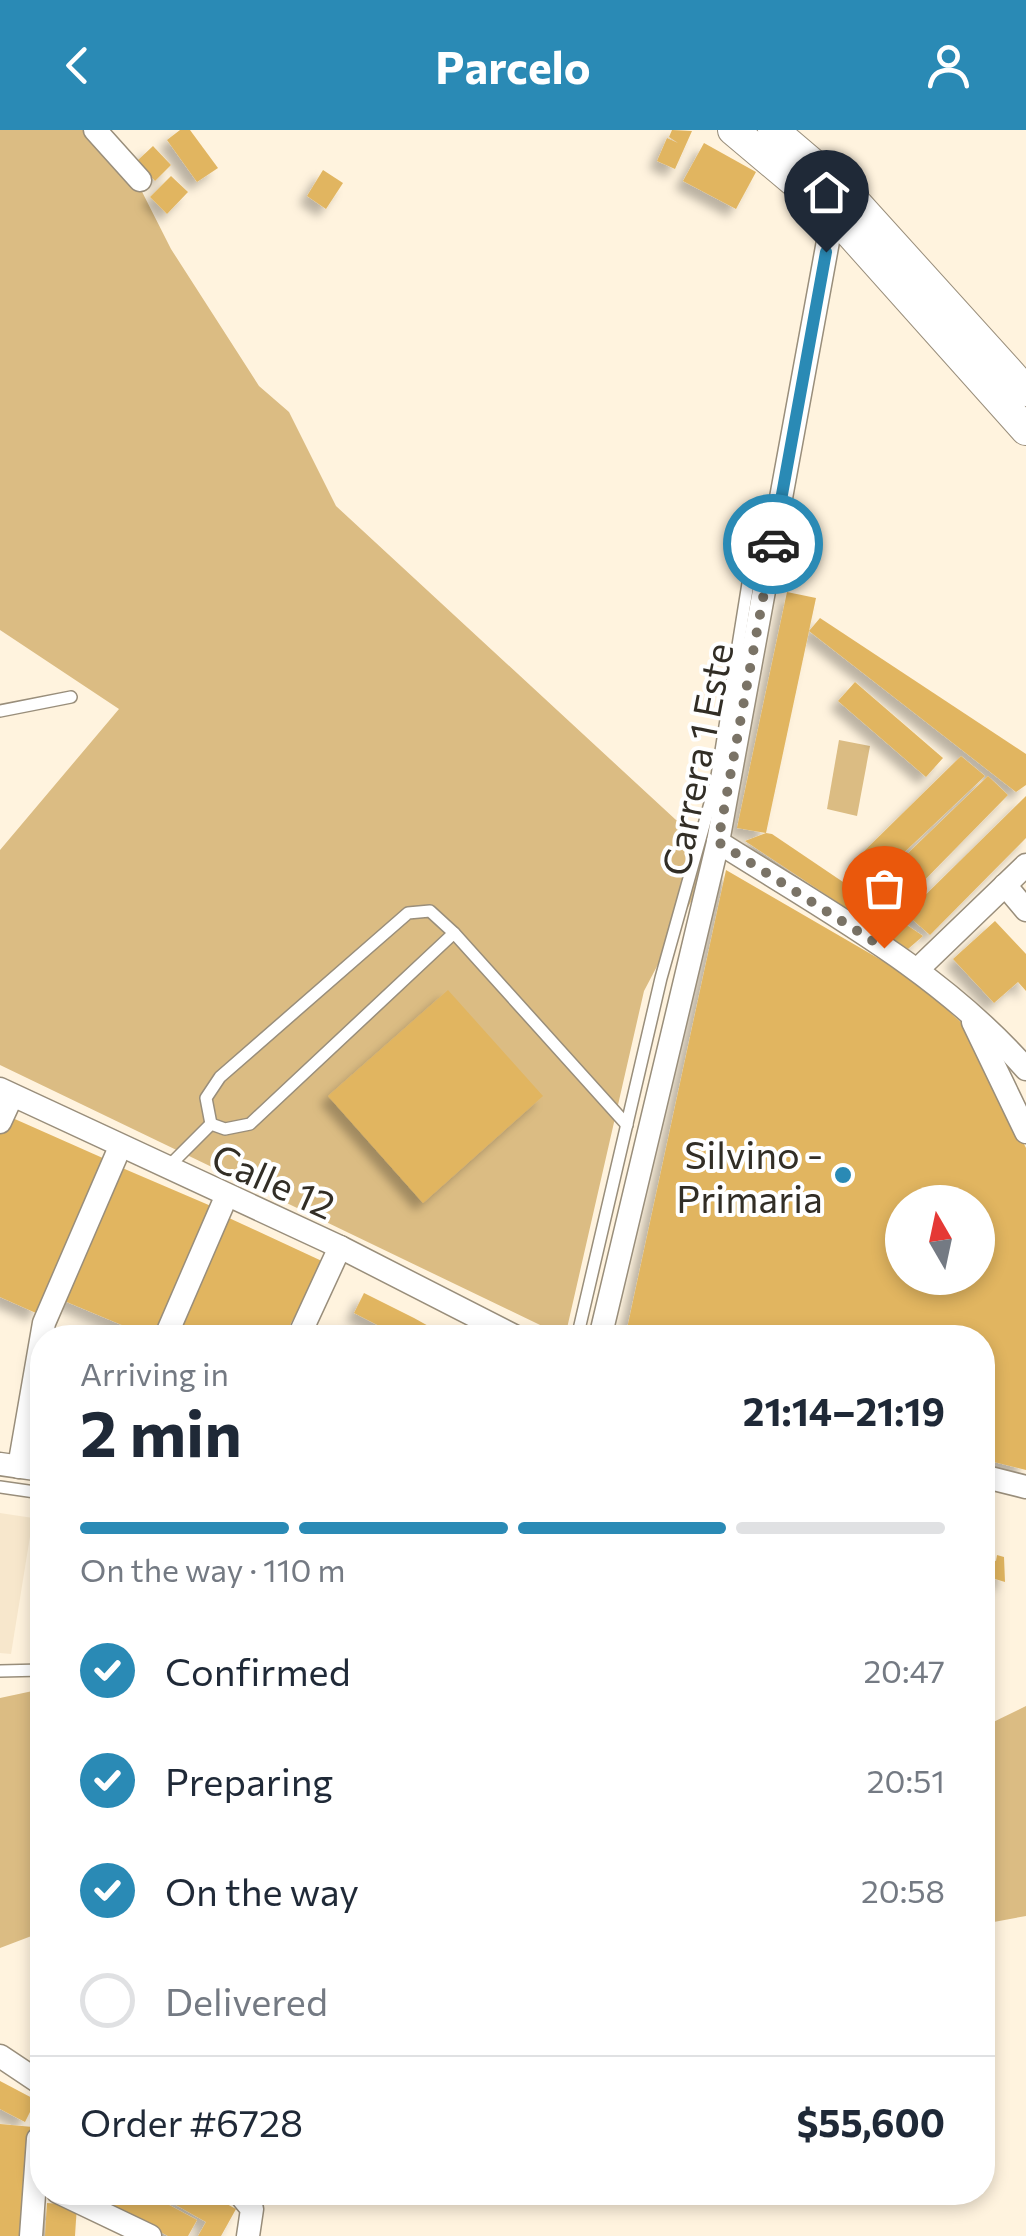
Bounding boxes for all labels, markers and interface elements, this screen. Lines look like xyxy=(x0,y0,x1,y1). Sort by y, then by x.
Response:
icon: back xyxy=(50,38,105,93)
text: Parcelo xyxy=(435,38,591,93)
icon: person xyxy=(921,38,976,93)
pin xyxy=(784,150,869,253)
icon: home xyxy=(799,165,854,220)
courier xyxy=(723,494,823,594)
icon: car xyxy=(746,517,801,572)
street label: Carrera 1 Este xyxy=(650,639,742,879)
pin xyxy=(842,846,927,949)
icon: bag xyxy=(857,861,912,916)
place label: Silvino - Primaria xyxy=(676,1130,823,1221)
street label: Calle 12 xyxy=(205,1132,343,1228)
marker: Silvino - Primaria xyxy=(832,1164,854,1186)
north arrow xyxy=(885,1185,995,1295)
map controls xyxy=(885,1185,995,1295)
text: Arriving in xyxy=(80,1353,229,1393)
text: 21:14–21:19 xyxy=(743,1387,945,1434)
text: 2 min xyxy=(80,1391,242,1470)
text: On the way · 110 m xyxy=(80,1549,345,1589)
icon: check xyxy=(80,1643,135,1698)
text: Confirmed xyxy=(165,1647,351,1694)
text: 20:47 xyxy=(863,1650,945,1690)
icon: check xyxy=(80,1753,135,1808)
text: Preparing xyxy=(165,1757,333,1804)
text: 20:51 xyxy=(867,1760,945,1800)
icon: check xyxy=(80,1863,135,1918)
text: On the way xyxy=(165,1867,359,1914)
text: 20:58 xyxy=(861,1870,945,1910)
text: Delivered xyxy=(165,1977,328,2024)
text: Order #6728 xyxy=(80,2098,303,2145)
text: $55,600 xyxy=(796,2098,945,2145)

